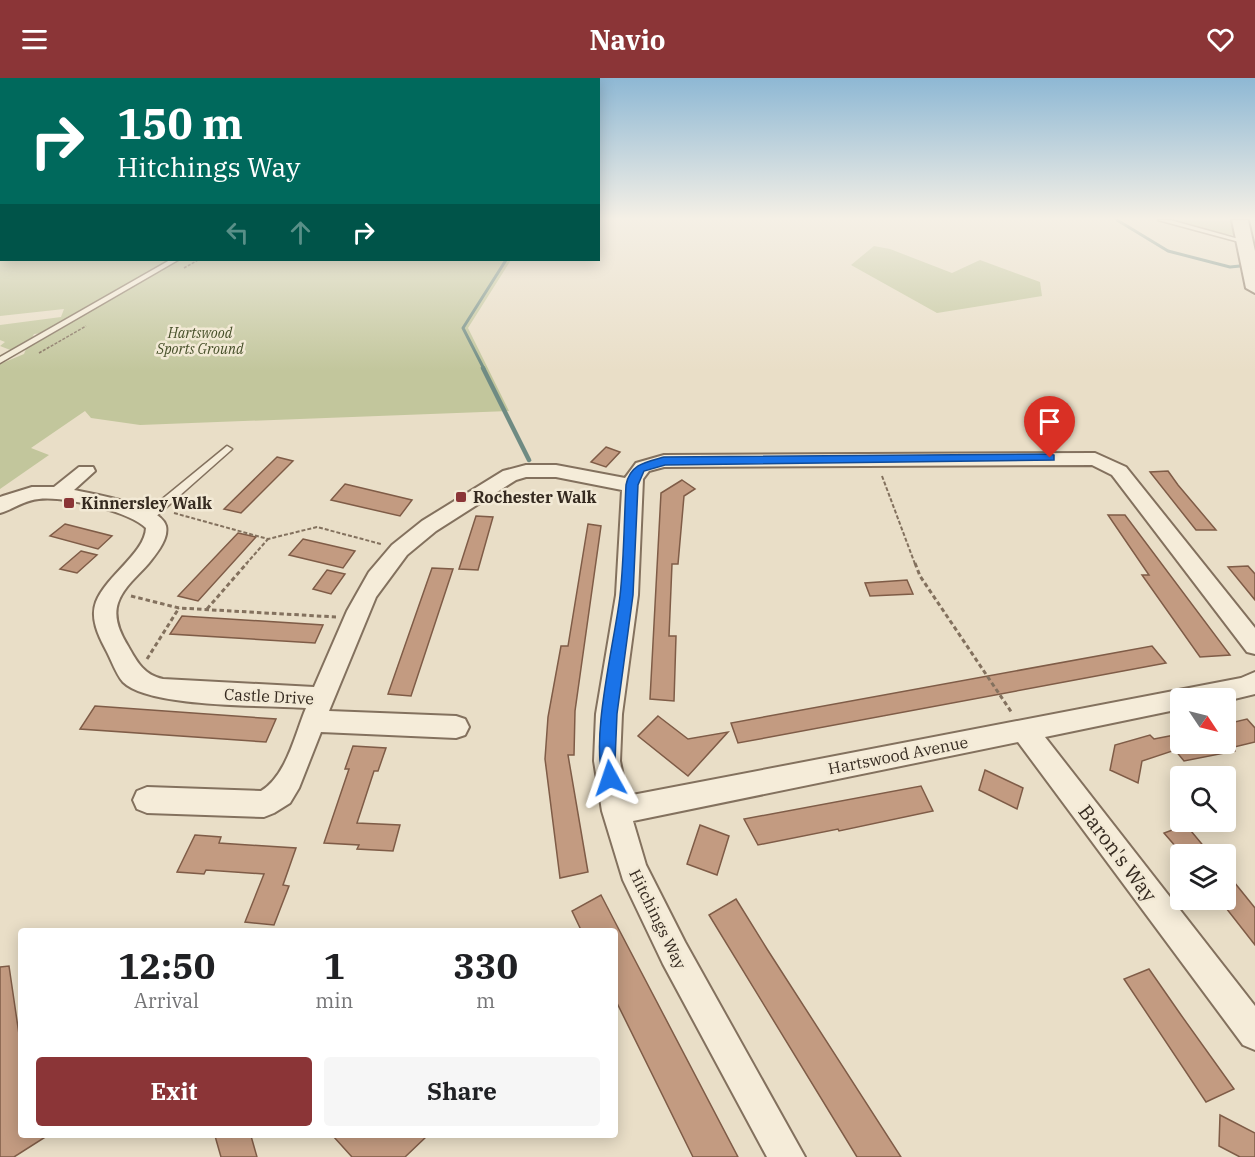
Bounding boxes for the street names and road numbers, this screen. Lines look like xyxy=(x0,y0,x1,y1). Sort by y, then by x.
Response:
street label: Castle Drive xyxy=(224,684,314,708)
street label: Hartswood Avenue xyxy=(826,732,970,778)
street label: Baron's Way xyxy=(1073,799,1164,907)
street label: Hitchings Way xyxy=(625,866,691,973)

